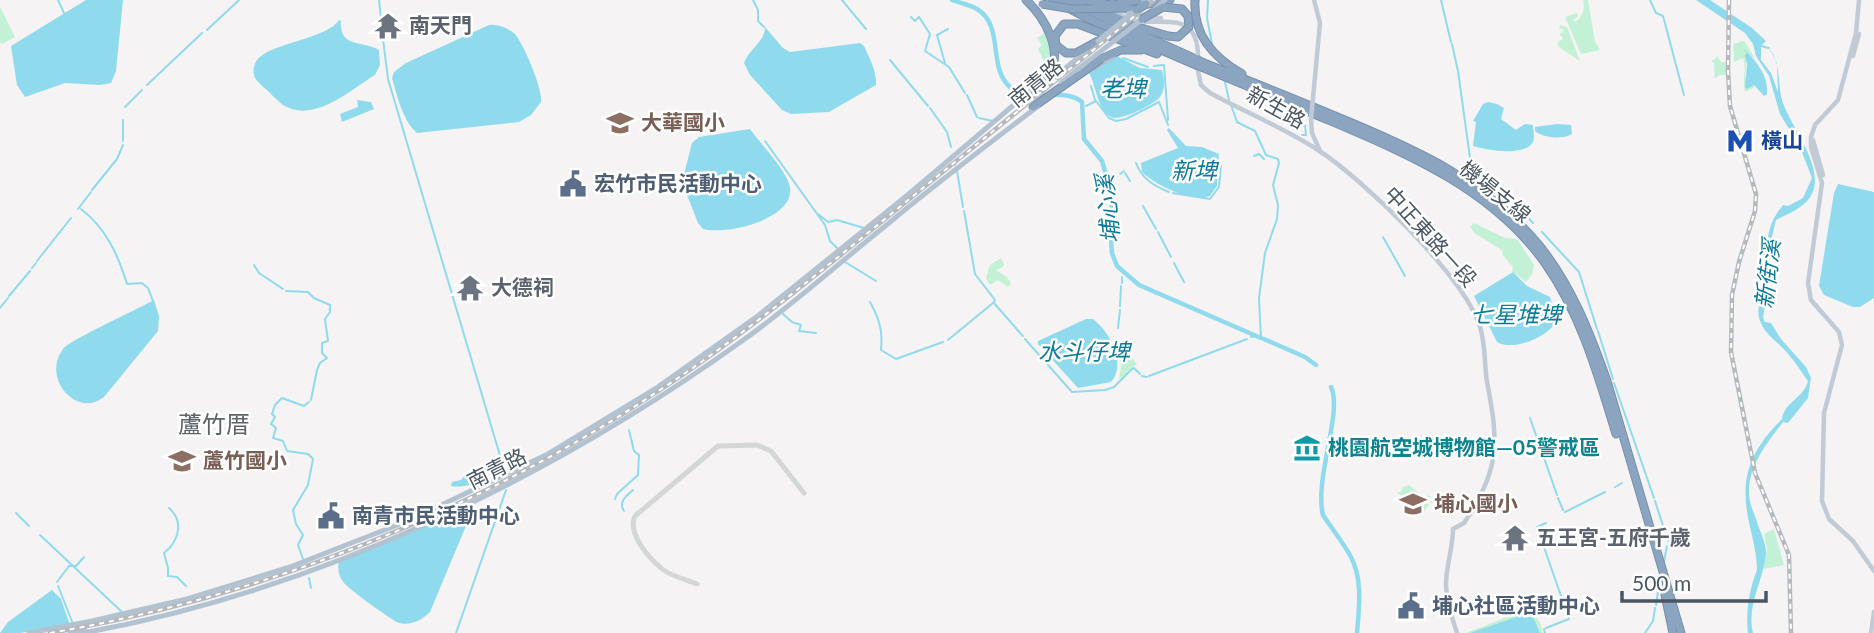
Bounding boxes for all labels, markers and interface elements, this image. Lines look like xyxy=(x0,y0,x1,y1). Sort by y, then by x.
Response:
temple icon: 南天門 xyxy=(373,11,403,41)
place label: 南天門 xyxy=(409,12,472,37)
street label: 南青路 xyxy=(1003,52,1067,111)
water label: 老埤 xyxy=(1100,74,1149,102)
street label: 新生路 xyxy=(1243,80,1310,133)
school or university icon: 大華國小 xyxy=(605,108,635,138)
place label: 大華國小 xyxy=(641,109,725,134)
metro station icon: 橫山 xyxy=(1725,126,1755,156)
place label: 橫山 xyxy=(1761,127,1803,152)
street label: 機場支線 xyxy=(1455,155,1536,227)
water label: 新埤 xyxy=(1171,156,1220,184)
public building icon: 宏竹市民活動中心 xyxy=(558,169,588,199)
place label: 宏竹市民活動中心 xyxy=(594,170,762,195)
water label: 埔心溪 xyxy=(1089,170,1125,245)
street label: 中正東路一段 xyxy=(1380,181,1483,291)
water label: 新街溪 xyxy=(1749,235,1785,310)
temple icon: 大德祠 xyxy=(455,273,485,303)
place label: 大德祠 xyxy=(491,274,554,299)
water label: 七星堆埤 xyxy=(1470,300,1565,328)
water label: 水斗仔埤 xyxy=(1038,337,1133,365)
district label: 蘆竹厝 xyxy=(178,409,250,438)
museum icon: 桃園航空城博物館—05警戒區 xyxy=(1292,433,1322,463)
place label: 桃園航空城博物館—05警戒區 xyxy=(1328,434,1600,459)
street label: 南青路 xyxy=(463,442,530,493)
school or university icon: 蘆竹國小 xyxy=(167,446,197,476)
place label: 蘆竹國小 xyxy=(203,447,287,472)
school or university icon: 埔心國小 xyxy=(1398,489,1428,519)
place label: 埔心國小 xyxy=(1434,490,1518,515)
public building icon: 南青市民活動中心 xyxy=(316,501,346,531)
place label: 南青市民活動中心 xyxy=(352,502,520,527)
temple icon: 五王宮-五府千歲 xyxy=(1500,523,1530,553)
place label: 五王宮-五府千歲 xyxy=(1536,524,1691,549)
scale bar xyxy=(1622,560,1766,604)
text: 500 m xyxy=(1632,570,1691,595)
public building icon: 埔心社區活動中心 xyxy=(1396,591,1426,621)
place label: 埔心社區活動中心 xyxy=(1432,592,1600,617)

